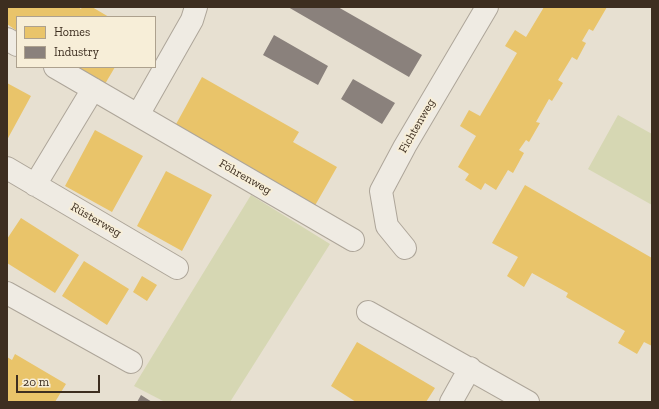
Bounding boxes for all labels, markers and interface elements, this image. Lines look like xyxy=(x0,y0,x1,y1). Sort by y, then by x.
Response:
legend xyxy=(16,16,156,68)
text: Homes xyxy=(54,25,90,39)
text: Industry xyxy=(54,45,99,59)
street label: Fichtenweg xyxy=(396,96,438,156)
street label: Föhrenweg xyxy=(216,156,274,198)
street label: Rüsterweg xyxy=(68,200,124,240)
scale bar xyxy=(18,367,102,393)
text: 20 m xyxy=(23,375,49,389)

